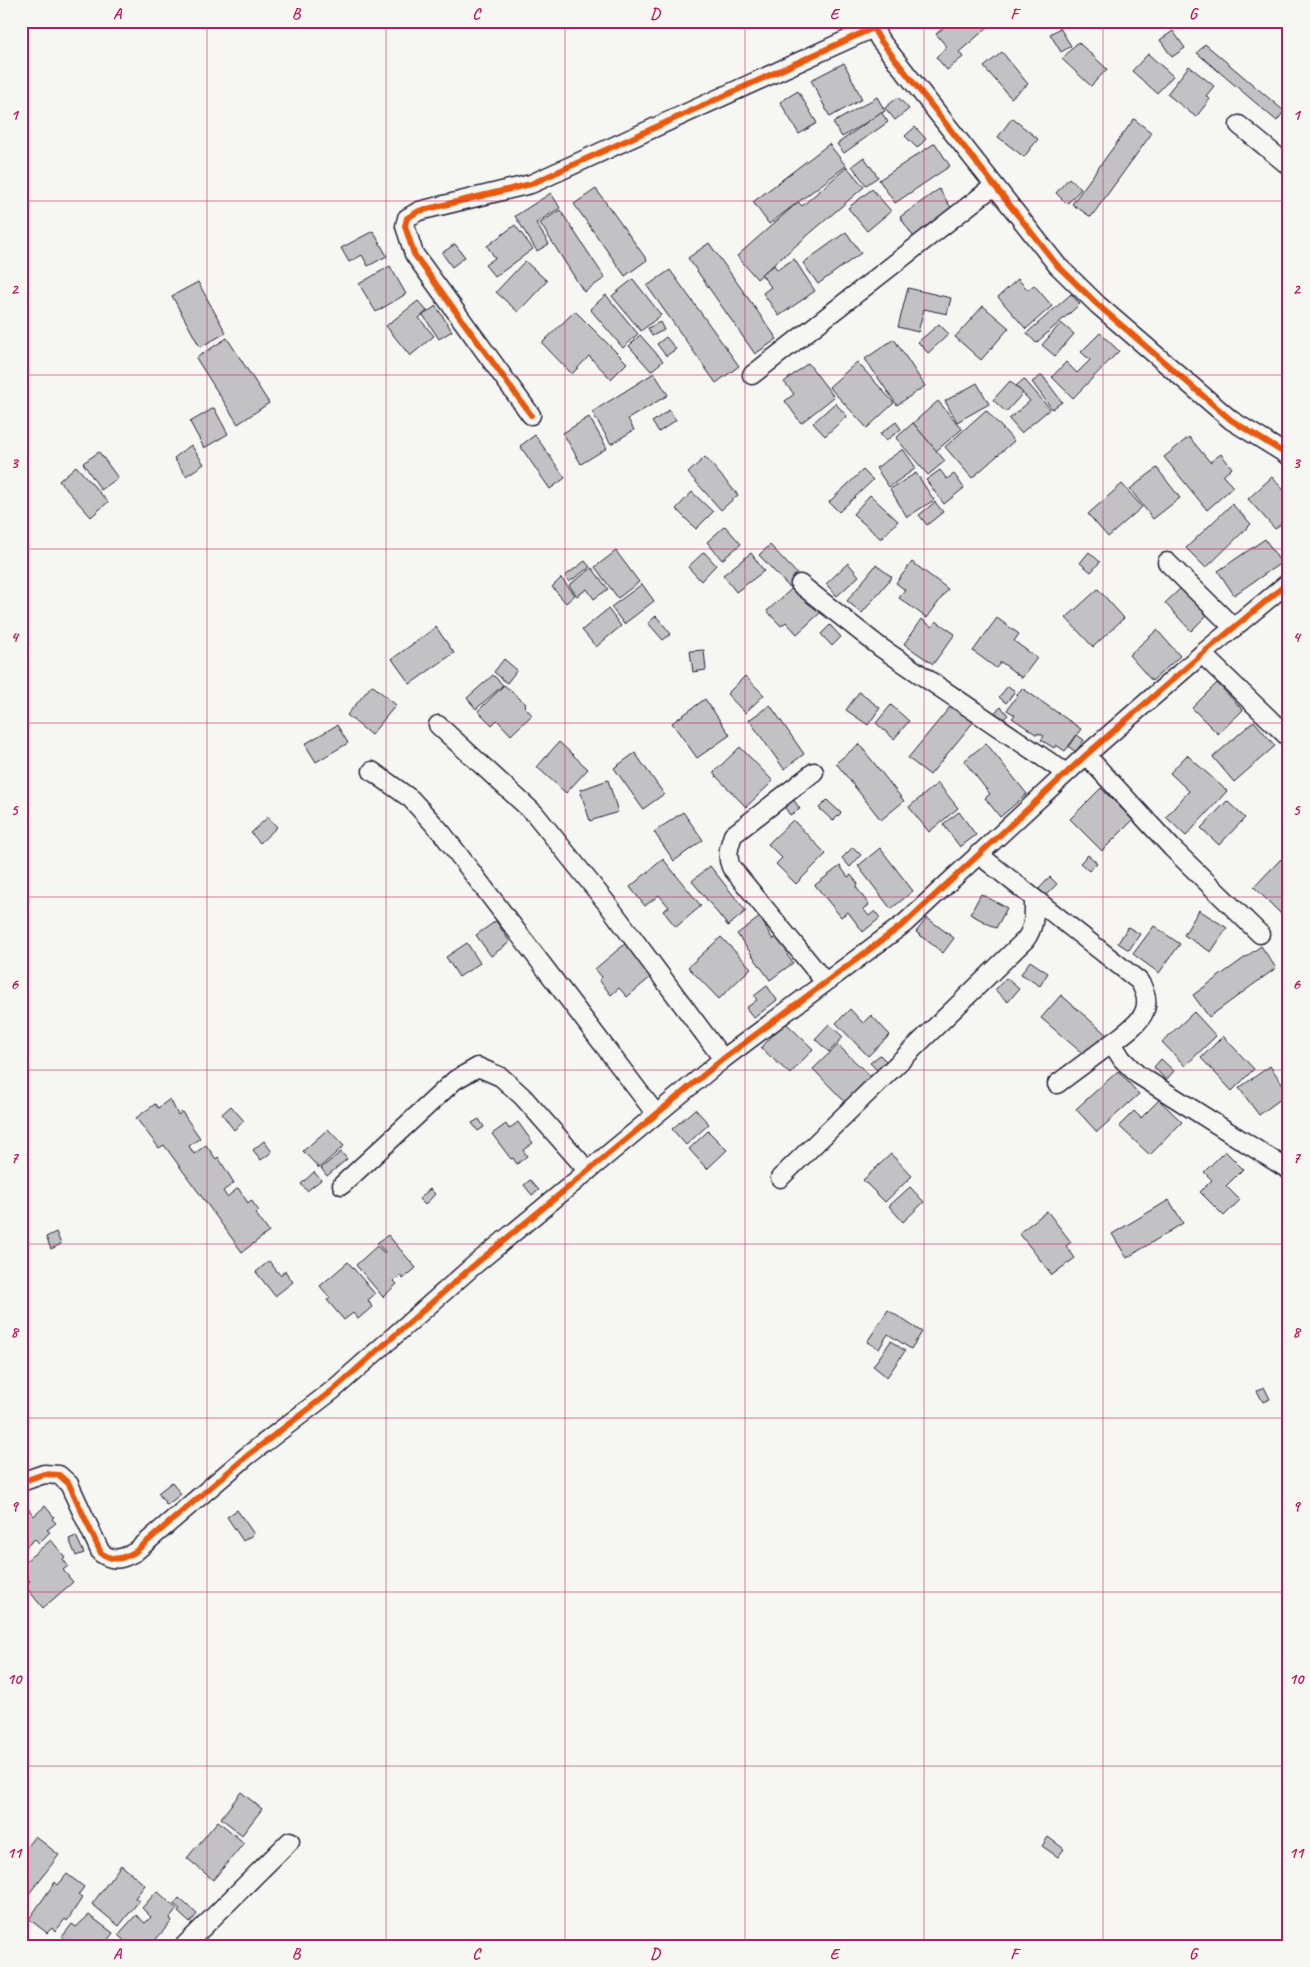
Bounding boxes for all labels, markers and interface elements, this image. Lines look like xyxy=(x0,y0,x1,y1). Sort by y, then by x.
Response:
text: A xyxy=(113,4,123,24)
text: B xyxy=(292,4,302,24)
text: C xyxy=(472,4,482,24)
text: D xyxy=(650,4,661,24)
text: E xyxy=(830,4,841,24)
text: F xyxy=(1010,4,1021,24)
text: G xyxy=(1189,4,1199,24)
text: 1 xyxy=(10,105,19,125)
text: 1 xyxy=(1292,105,1301,125)
text: 2 xyxy=(10,279,19,299)
text: 2 xyxy=(1292,279,1301,299)
text: 3 xyxy=(10,453,19,473)
text: 3 xyxy=(1292,453,1301,473)
text: 4 xyxy=(10,627,19,647)
text: 4 xyxy=(1292,627,1301,647)
text: 5 xyxy=(11,800,20,820)
text: 5 xyxy=(1293,800,1302,820)
text: 6 xyxy=(10,974,19,994)
text: 6 xyxy=(1292,974,1301,994)
text: 7 xyxy=(10,1148,19,1168)
text: 7 xyxy=(1292,1148,1301,1168)
text: 8 xyxy=(10,1322,19,1342)
text: 8 xyxy=(1292,1322,1301,1342)
text: 9 xyxy=(10,1496,19,1516)
text: 9 xyxy=(1292,1496,1301,1516)
text: 10 xyxy=(7,1669,23,1689)
text: 10 xyxy=(1289,1669,1305,1689)
text: 11 xyxy=(7,1843,23,1863)
text: 11 xyxy=(1289,1843,1305,1863)
text: A xyxy=(113,1944,123,1964)
text: B xyxy=(292,1944,302,1964)
text: C xyxy=(472,1944,482,1964)
text: D xyxy=(650,1944,661,1964)
text: E xyxy=(830,1944,841,1964)
text: F xyxy=(1010,1944,1021,1964)
text: G xyxy=(1189,1944,1199,1964)

